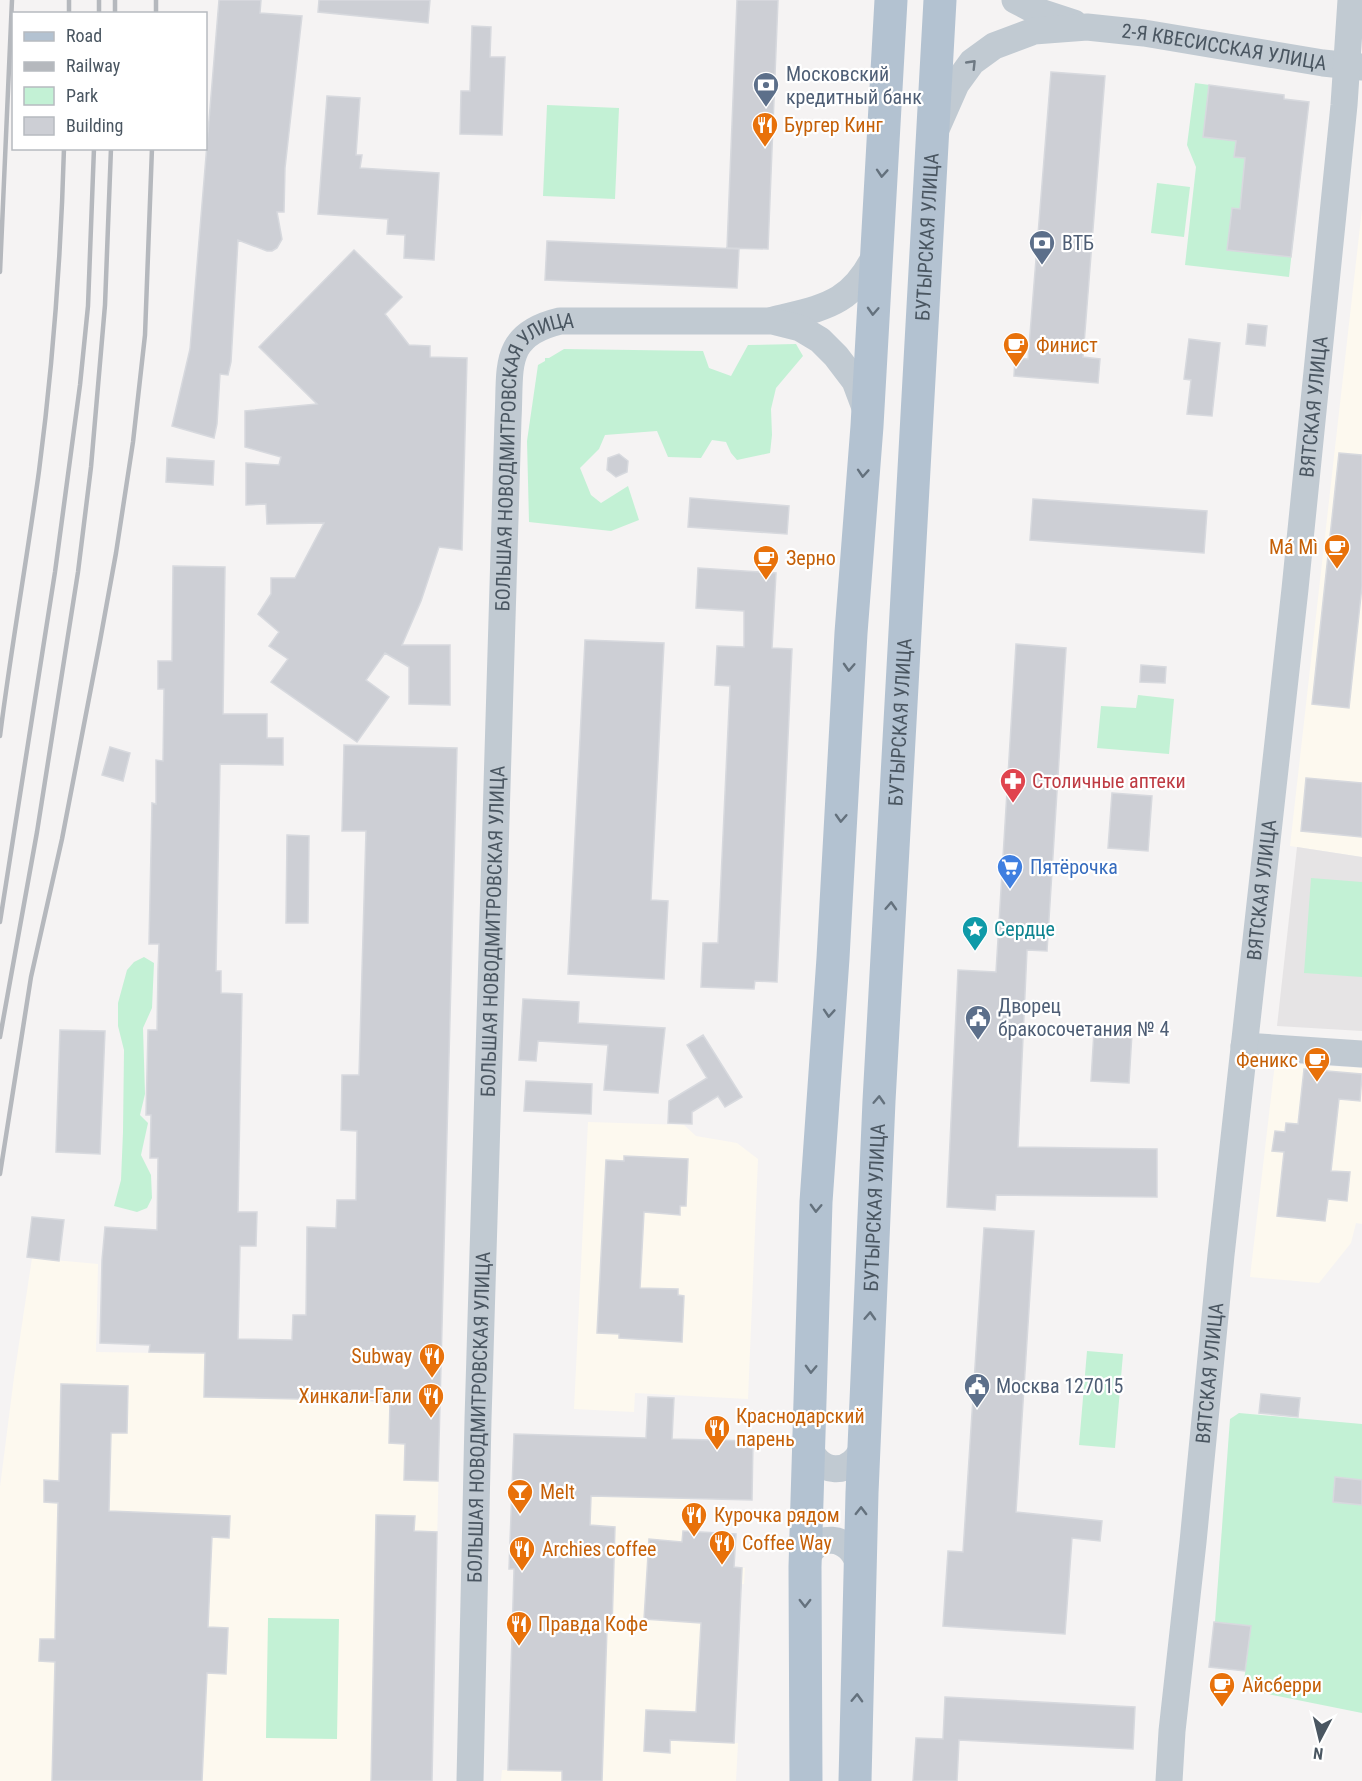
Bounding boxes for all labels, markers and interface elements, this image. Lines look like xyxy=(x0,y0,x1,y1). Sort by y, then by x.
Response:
legend xyxy=(12,12,207,150)
street label: 2-Я КВЕСИССКАЯ УЛИЦА xyxy=(1121,19,1329,76)
text: Road xyxy=(66,25,102,46)
text: Railway xyxy=(66,55,121,76)
one-way arrow xyxy=(965,61,976,71)
place label: Московский кредитный банк xyxy=(786,62,922,109)
bank icon: Московский кредитный банк xyxy=(751,70,781,108)
text: Park xyxy=(66,85,98,106)
restaurant icon: Бургер Кинг xyxy=(750,110,780,148)
place label: Бургер Кинг xyxy=(784,113,884,137)
text: Building xyxy=(66,115,123,136)
street label: БУТЫРСКАЯ УЛИЦА xyxy=(910,152,944,321)
one-way arrow xyxy=(875,168,888,177)
bank icon: ВТБ xyxy=(1027,228,1057,266)
place label: ВТБ xyxy=(1062,231,1094,255)
one-way arrow xyxy=(867,306,880,315)
street label: БОЛЬШАЯ НОВОДМИТРОВСКАЯ УЛИЦА xyxy=(490,309,575,612)
cafe icon: Финист xyxy=(1001,330,1031,368)
place label: Финист xyxy=(1036,333,1098,357)
street label: ВЯТСКАЯ УЛИЦА xyxy=(1294,334,1333,478)
one-way arrow xyxy=(857,468,870,477)
cafe icon: Má Mì xyxy=(1322,532,1352,570)
place label: Má Mì xyxy=(1269,535,1318,559)
cafe icon: Зерно xyxy=(751,543,781,581)
place label: Зерно xyxy=(786,546,836,570)
street label: БУТЫРСКАЯ УЛИЦА xyxy=(883,637,917,807)
one-way arrow xyxy=(843,663,856,672)
street label: БОЛЬШАЯ НОВОДМИТРОВСКАЯ УЛИЦА xyxy=(476,765,510,1097)
pharmacy icon: Столичные аптеки xyxy=(998,766,1028,804)
place label: Столичные аптеки xyxy=(1032,769,1186,793)
one-way arrow xyxy=(834,814,847,823)
street label: ВЯТСКАЯ УЛИЦА xyxy=(1242,818,1281,962)
supermarket icon: Пятёрочка xyxy=(995,852,1025,890)
place label: Пятёрочка xyxy=(1030,855,1118,879)
one-way arrow xyxy=(884,901,897,910)
place icon: Сердце xyxy=(960,914,990,952)
place label: Сердце xyxy=(994,917,1055,941)
place label: Дворец бракосочетания № 4 xyxy=(998,994,1169,1041)
public building icon: Дворец бракосочетания № 4 xyxy=(963,1003,993,1041)
one-way arrow xyxy=(823,1008,836,1018)
cafe icon: Феникс xyxy=(1302,1045,1332,1083)
place label: Феникс xyxy=(1236,1048,1298,1072)
one-way arrow xyxy=(873,1096,886,1105)
street label: БУТЫРСКАЯ УЛИЦА xyxy=(859,1122,890,1292)
one-way arrow xyxy=(810,1203,823,1212)
street label: БОЛЬШАЯ НОВОДМИТРОВСКАЯ УЛИЦА xyxy=(462,1251,495,1583)
street label: ВЯТСКАЯ УЛИЦА xyxy=(1191,1301,1228,1445)
one-way arrow xyxy=(863,1312,876,1321)
restaurant icon: Subway xyxy=(417,1341,447,1379)
place label: Subway xyxy=(351,1344,412,1368)
one-way arrow xyxy=(804,1364,817,1373)
public building icon: Москва 127015 xyxy=(962,1371,992,1409)
place label: Москва 127015 xyxy=(996,1374,1124,1398)
restaurant icon: Хинкали-Гали xyxy=(416,1381,446,1419)
place label: Хинкали-Гали xyxy=(298,1384,412,1408)
place label: Краснодарский парень xyxy=(736,1404,865,1451)
restaurant icon: Краснодарский парень xyxy=(702,1413,732,1451)
bar icon: Melt xyxy=(505,1477,535,1515)
place label: Melt xyxy=(540,1480,575,1504)
restaurant icon: Курочка рядом xyxy=(679,1500,709,1538)
place label: Курочка рядом xyxy=(714,1503,840,1527)
one-way arrow xyxy=(855,1506,868,1515)
restaurant icon: Coffee Way xyxy=(707,1528,737,1566)
place label: Coffee Way xyxy=(742,1531,832,1555)
restaurant icon: Archies coffee xyxy=(507,1534,537,1572)
place label: Archies coffee xyxy=(542,1537,656,1561)
one-way arrow xyxy=(799,1599,811,1608)
restaurant icon: Правда Кофе xyxy=(504,1609,534,1647)
place label: Правда Кофе xyxy=(538,1612,648,1636)
cafe icon: Айсберри xyxy=(1207,1670,1237,1708)
place label: Айсберри xyxy=(1242,1673,1322,1697)
one-way arrow xyxy=(851,1694,863,1703)
north arrow xyxy=(1290,1709,1350,1769)
text: N xyxy=(1312,1743,1324,1763)

